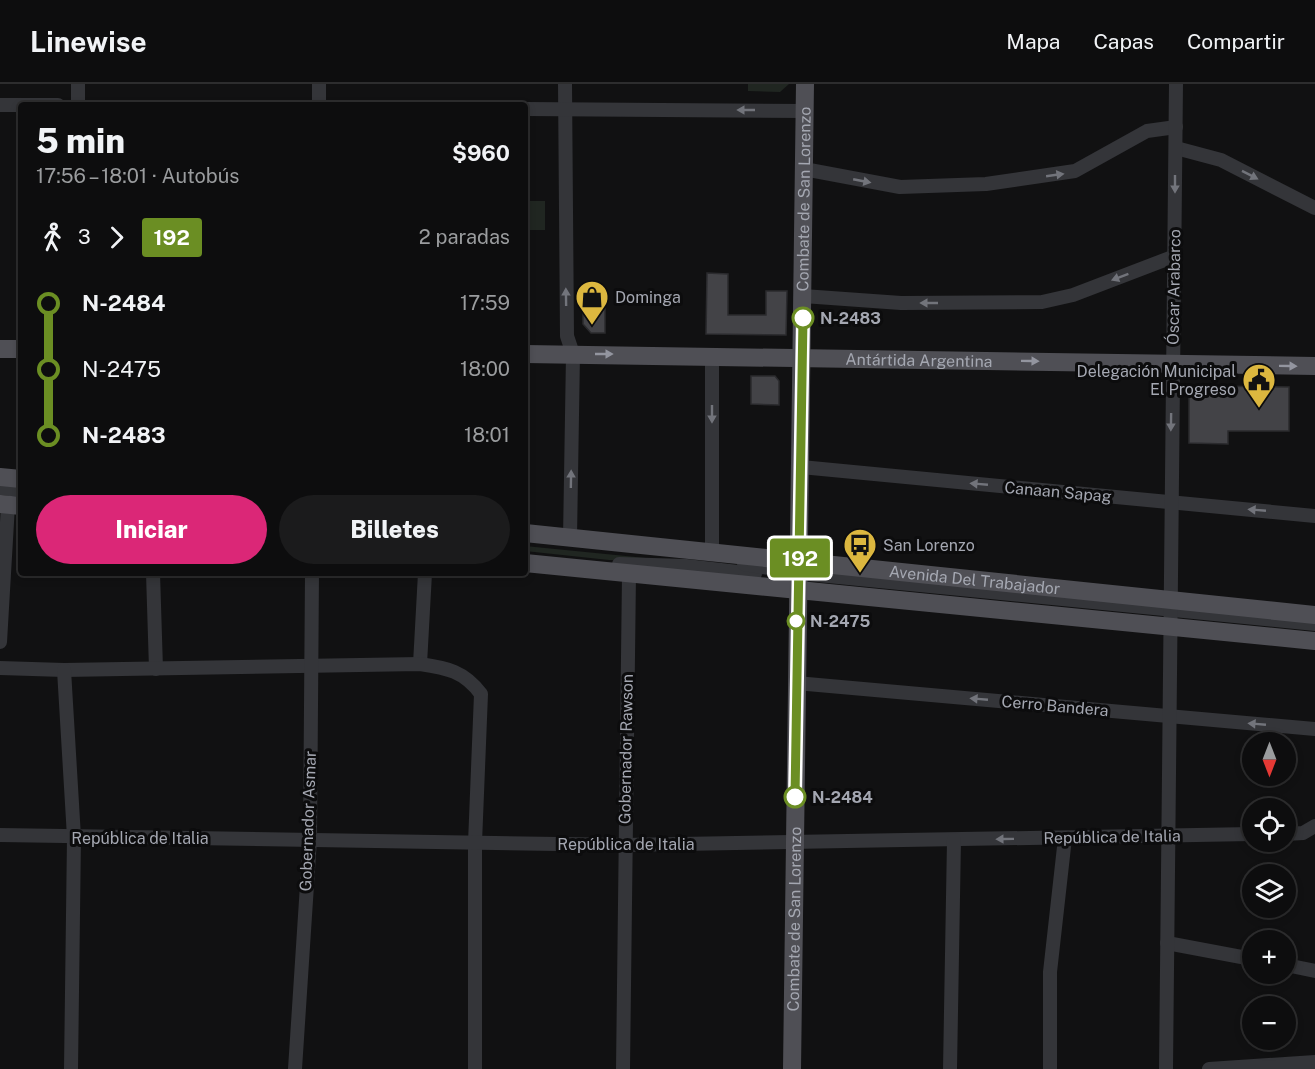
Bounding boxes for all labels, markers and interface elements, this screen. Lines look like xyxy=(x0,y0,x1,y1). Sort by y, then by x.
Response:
text: Linewise xyxy=(30,25,147,58)
text: Mapa xyxy=(1006,29,1060,54)
text: Capas xyxy=(1093,29,1154,54)
text: Compartir xyxy=(1187,29,1285,54)
one-way arrow xyxy=(737,105,756,115)
street label: Combate de San Lorenzo xyxy=(793,107,814,292)
text: 5 min xyxy=(36,122,125,160)
text: $960 xyxy=(452,140,510,166)
text: 17:56 – 18:01 · Autobús xyxy=(36,164,239,188)
one-way arrow xyxy=(1046,170,1065,179)
one-way arrow xyxy=(1241,170,1258,179)
one-way arrow xyxy=(1170,175,1180,194)
one-way arrow xyxy=(852,177,871,186)
icon: walk xyxy=(36,221,69,254)
icon: forward xyxy=(100,221,133,254)
text: 3 xyxy=(78,225,91,249)
text: 192 xyxy=(154,225,190,250)
text: 2 paradas xyxy=(419,225,510,249)
street label: Óscar Arabarco xyxy=(1162,229,1185,345)
one-way arrow xyxy=(1111,272,1129,282)
shop icon: Dominga xyxy=(574,279,610,326)
one-way arrow xyxy=(561,287,571,306)
place label: Dominga xyxy=(615,288,681,307)
text: N-2484 xyxy=(82,290,165,316)
text: 17:59 xyxy=(460,291,510,315)
one-way arrow xyxy=(920,298,939,308)
marker: N-2483 xyxy=(792,307,814,329)
place label: N-2483 xyxy=(820,309,881,328)
street label: Antártida Argentina xyxy=(845,349,993,371)
one-way arrow xyxy=(595,350,614,359)
text: N-2475 xyxy=(82,356,161,382)
one-way arrow xyxy=(1021,356,1040,365)
text: 18:00 xyxy=(460,357,510,381)
one-way arrow xyxy=(1279,361,1298,371)
place label: Delegación Municipal El Progreso xyxy=(1077,362,1236,399)
public building icon: Delegación Municipal El Progreso xyxy=(1241,362,1277,409)
one-way arrow xyxy=(707,404,717,423)
one-way arrow xyxy=(1166,412,1176,431)
text: N-2483 xyxy=(82,422,166,448)
text: 18:01 xyxy=(464,423,510,447)
one-way arrow xyxy=(566,470,576,489)
street label: Canaan Sapag xyxy=(1004,478,1112,506)
one-way arrow xyxy=(969,479,988,489)
button: Iniciar xyxy=(36,495,267,564)
button: Billetes xyxy=(279,495,510,564)
one-way arrow xyxy=(1247,505,1266,515)
bus stop icon: San Lorenzo xyxy=(842,527,878,574)
place label: San Lorenzo xyxy=(883,536,975,555)
line badge: 192 xyxy=(766,538,834,578)
text: 192 xyxy=(782,546,818,571)
street label: Avenida Del Trabajador xyxy=(888,561,1061,598)
marker: N-2475 xyxy=(787,612,805,630)
place label: N-2475 xyxy=(810,612,870,631)
street label: Gobernador Rawson xyxy=(615,674,637,824)
street label: Cerro Bandera xyxy=(1001,692,1109,720)
one-way arrow xyxy=(969,694,988,704)
one-way arrow xyxy=(1247,719,1266,729)
north arrow xyxy=(1242,732,1296,786)
map controls xyxy=(1242,732,1296,1050)
street label: Gobernador Asmar xyxy=(296,750,320,892)
marker: N-2484 xyxy=(784,786,806,808)
place label: N-2484 xyxy=(812,788,873,807)
button: locate xyxy=(1242,798,1296,852)
street label: República de Italia xyxy=(1043,826,1181,848)
street label: Combate de San Lorenzo xyxy=(783,827,805,1012)
street label: República de Italia xyxy=(71,829,209,848)
one-way arrow xyxy=(996,834,1015,844)
street label: República de Italia xyxy=(557,835,695,854)
button: layers xyxy=(1242,864,1296,918)
button: + xyxy=(1242,930,1296,984)
button: − xyxy=(1242,996,1296,1050)

